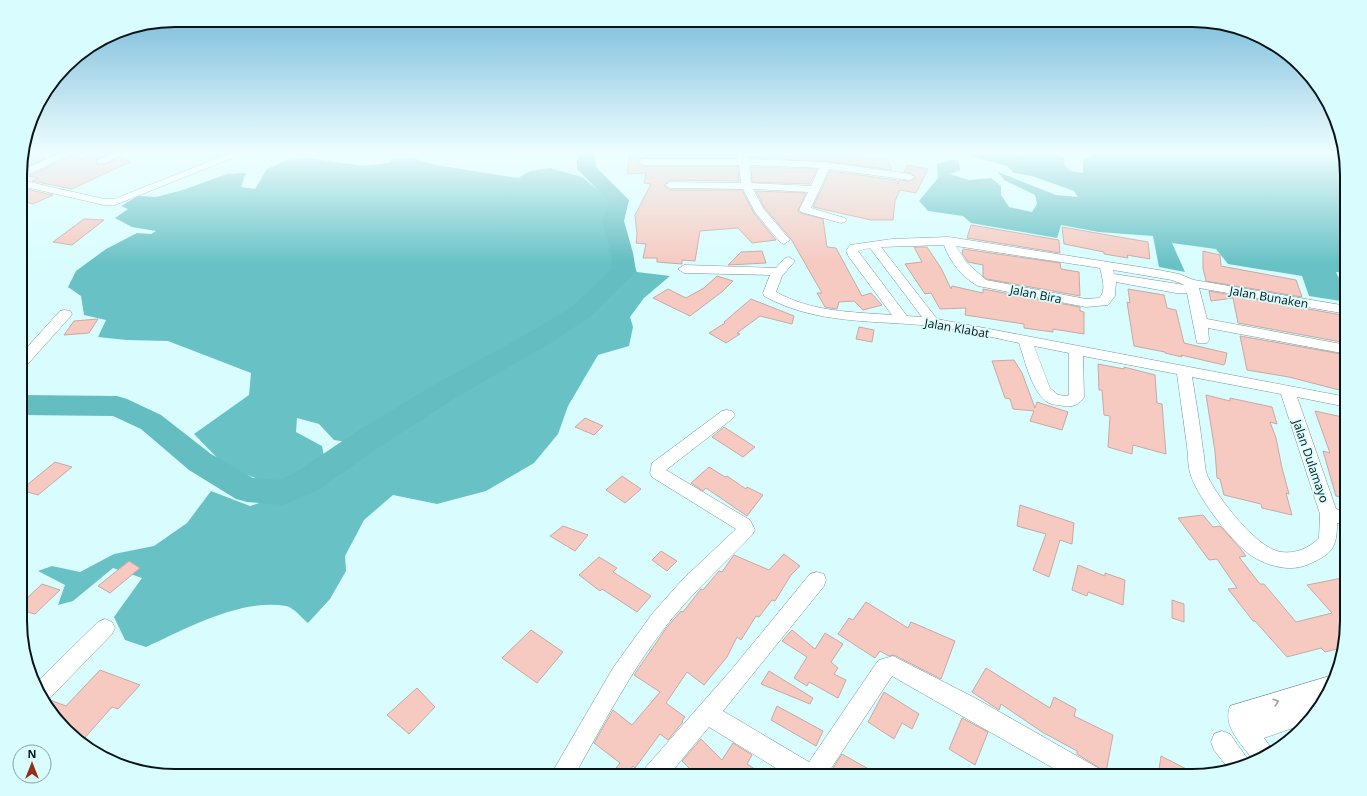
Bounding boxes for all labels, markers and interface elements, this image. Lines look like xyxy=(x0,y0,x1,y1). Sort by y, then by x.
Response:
street label: Jalan Bira xyxy=(1008,280,1063,307)
street label: Jalan Bunaken xyxy=(1227,282,1310,312)
street label: Jalan Klabat xyxy=(922,314,991,342)
street label: Jalan Dulamayo xyxy=(1289,416,1333,505)
one-way arrow xyxy=(1272,698,1279,707)
north arrow xyxy=(12,744,52,784)
text: N xyxy=(28,746,36,761)

